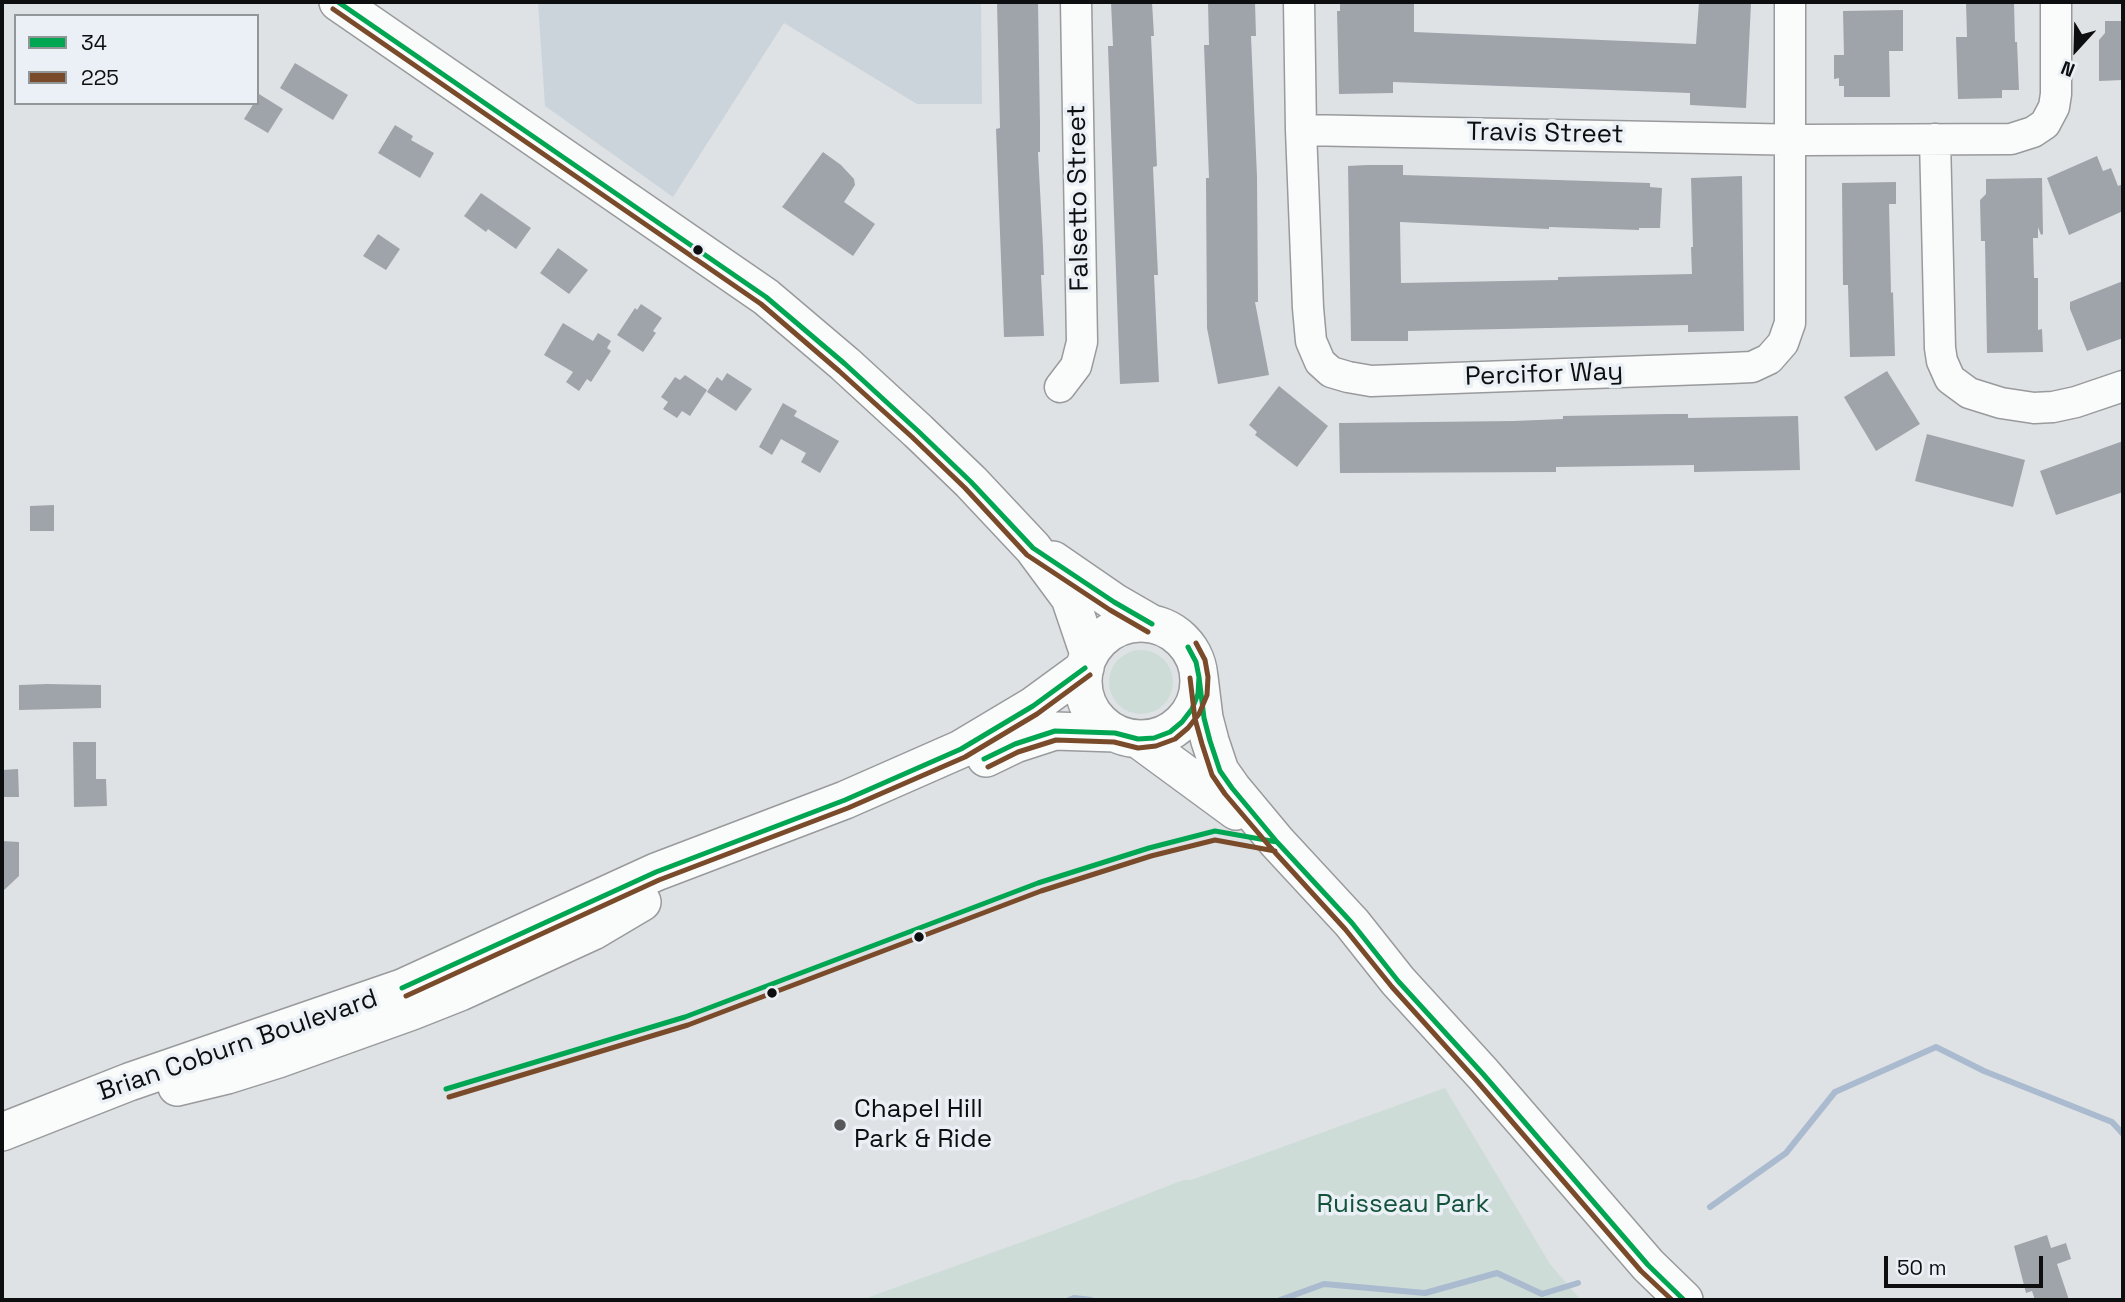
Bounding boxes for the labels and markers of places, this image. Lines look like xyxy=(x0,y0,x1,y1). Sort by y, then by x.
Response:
unlabelled marker xyxy=(691,243,705,257)
unlabelled marker xyxy=(912,930,926,944)
unlabelled marker xyxy=(765,986,779,1000)
place label: Chapel Hill Park & Ride xyxy=(854,1094,992,1156)
marker: Chapel Hill Park & Ride xyxy=(832,1117,848,1133)

